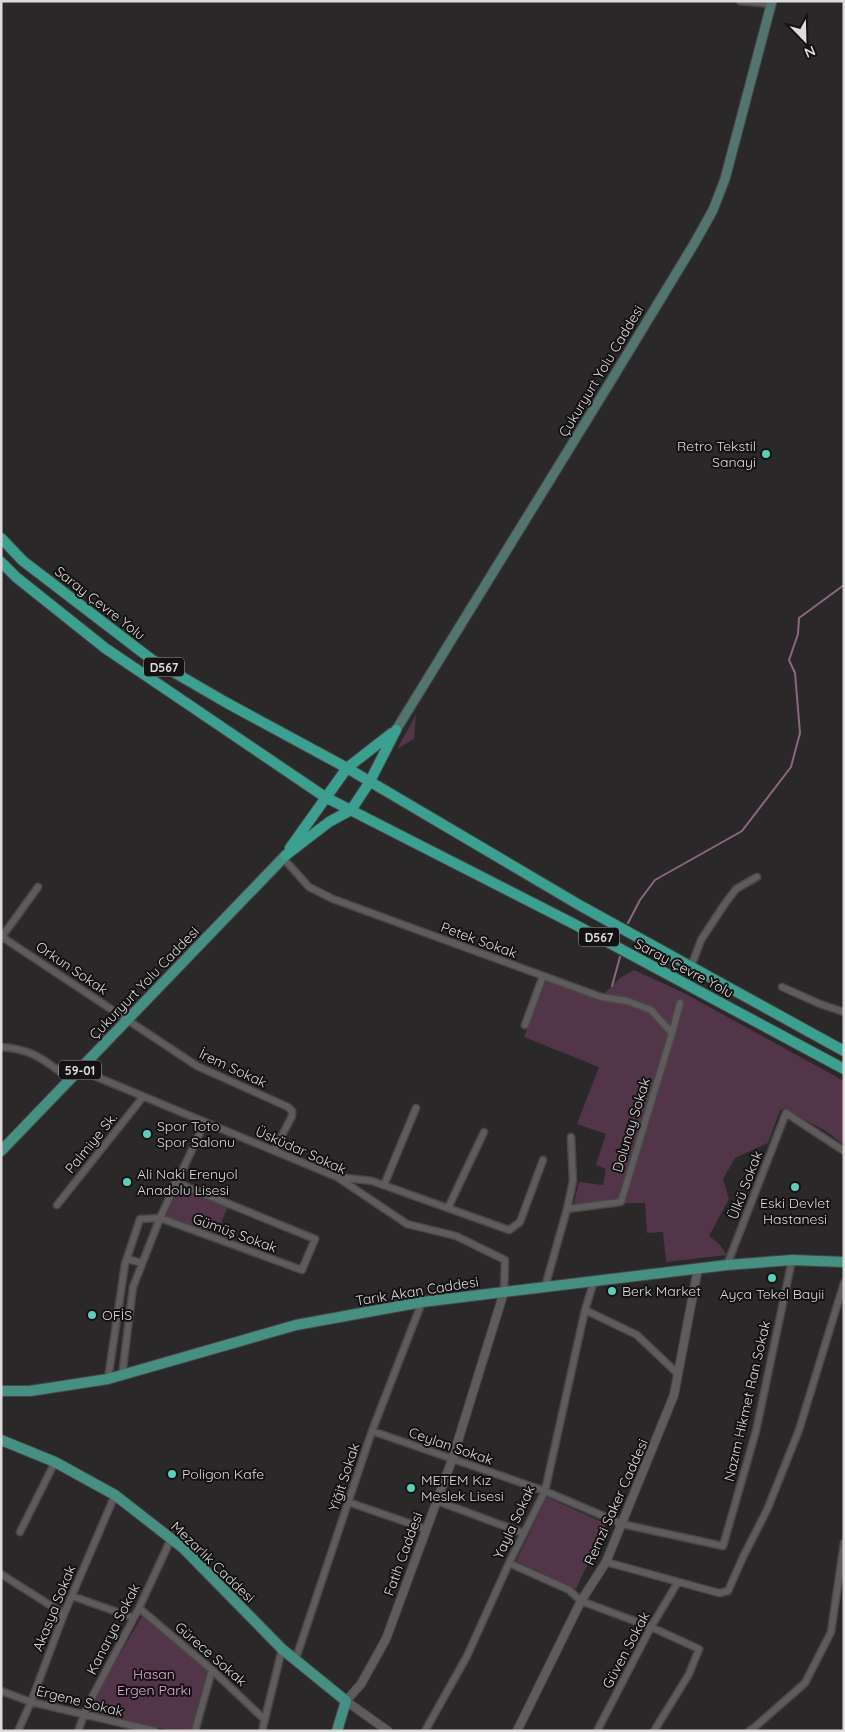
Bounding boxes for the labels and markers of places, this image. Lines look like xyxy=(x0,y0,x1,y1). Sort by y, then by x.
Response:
place label: Retro Tekstil Sanayi xyxy=(677,437,756,471)
marker: Retro Tekstil Sanayi xyxy=(760,448,772,460)
place label: Spor Toto Spor Salonu xyxy=(157,1117,235,1151)
marker: Spor Toto Spor Salonu xyxy=(141,1128,153,1140)
place label: Ali Naki Erenyol Anadolu Lisesi xyxy=(137,1165,238,1199)
marker: Ali Naki Erenyol Anadolu Lisesi xyxy=(121,1176,133,1188)
marker: Eski Devlet Hastanesi xyxy=(789,1181,801,1193)
place label: Eski Devlet Hastanesi xyxy=(760,1194,830,1228)
marker: Ayça Tekel Bayii xyxy=(766,1272,778,1284)
place label: Berk Market xyxy=(622,1282,701,1300)
marker: Berk Market xyxy=(606,1285,618,1297)
place label: Ayça Tekel Bayii xyxy=(720,1285,824,1303)
place label: OFİS xyxy=(102,1306,132,1324)
marker: OFİS xyxy=(86,1309,98,1321)
place label: Poligon Kafe xyxy=(182,1465,264,1483)
marker: Poligon Kafe xyxy=(166,1468,178,1480)
place label: METEM Kız Meslek Lisesi xyxy=(421,1471,504,1505)
marker: METEM Kız Meslek Lisesi xyxy=(405,1482,417,1494)

